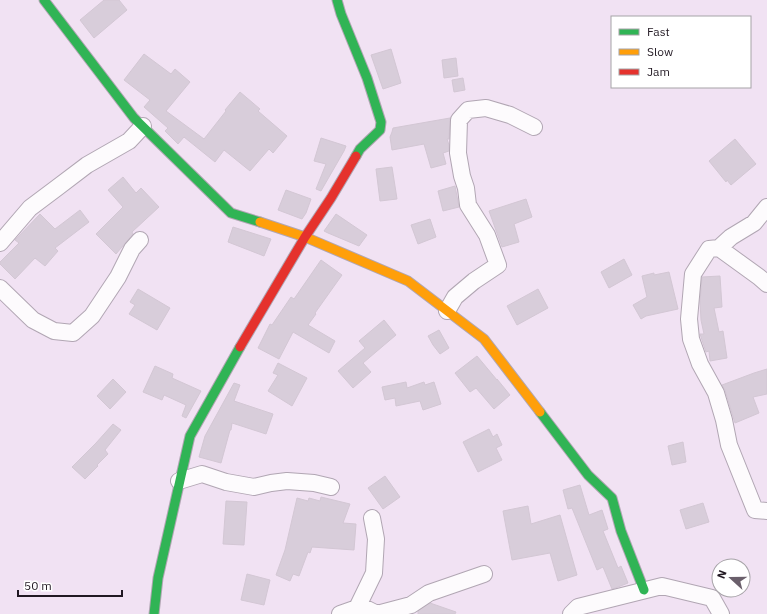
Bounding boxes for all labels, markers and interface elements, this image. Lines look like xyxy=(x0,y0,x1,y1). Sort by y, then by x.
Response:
legend xyxy=(611,16,751,88)
text: Fast xyxy=(647,24,670,39)
text: Slow xyxy=(647,44,673,59)
text: Jam xyxy=(647,64,670,79)
north arrow xyxy=(711,558,751,598)
text: N xyxy=(714,568,730,581)
scale bar xyxy=(18,572,122,598)
text: 50 m xyxy=(24,578,52,593)

